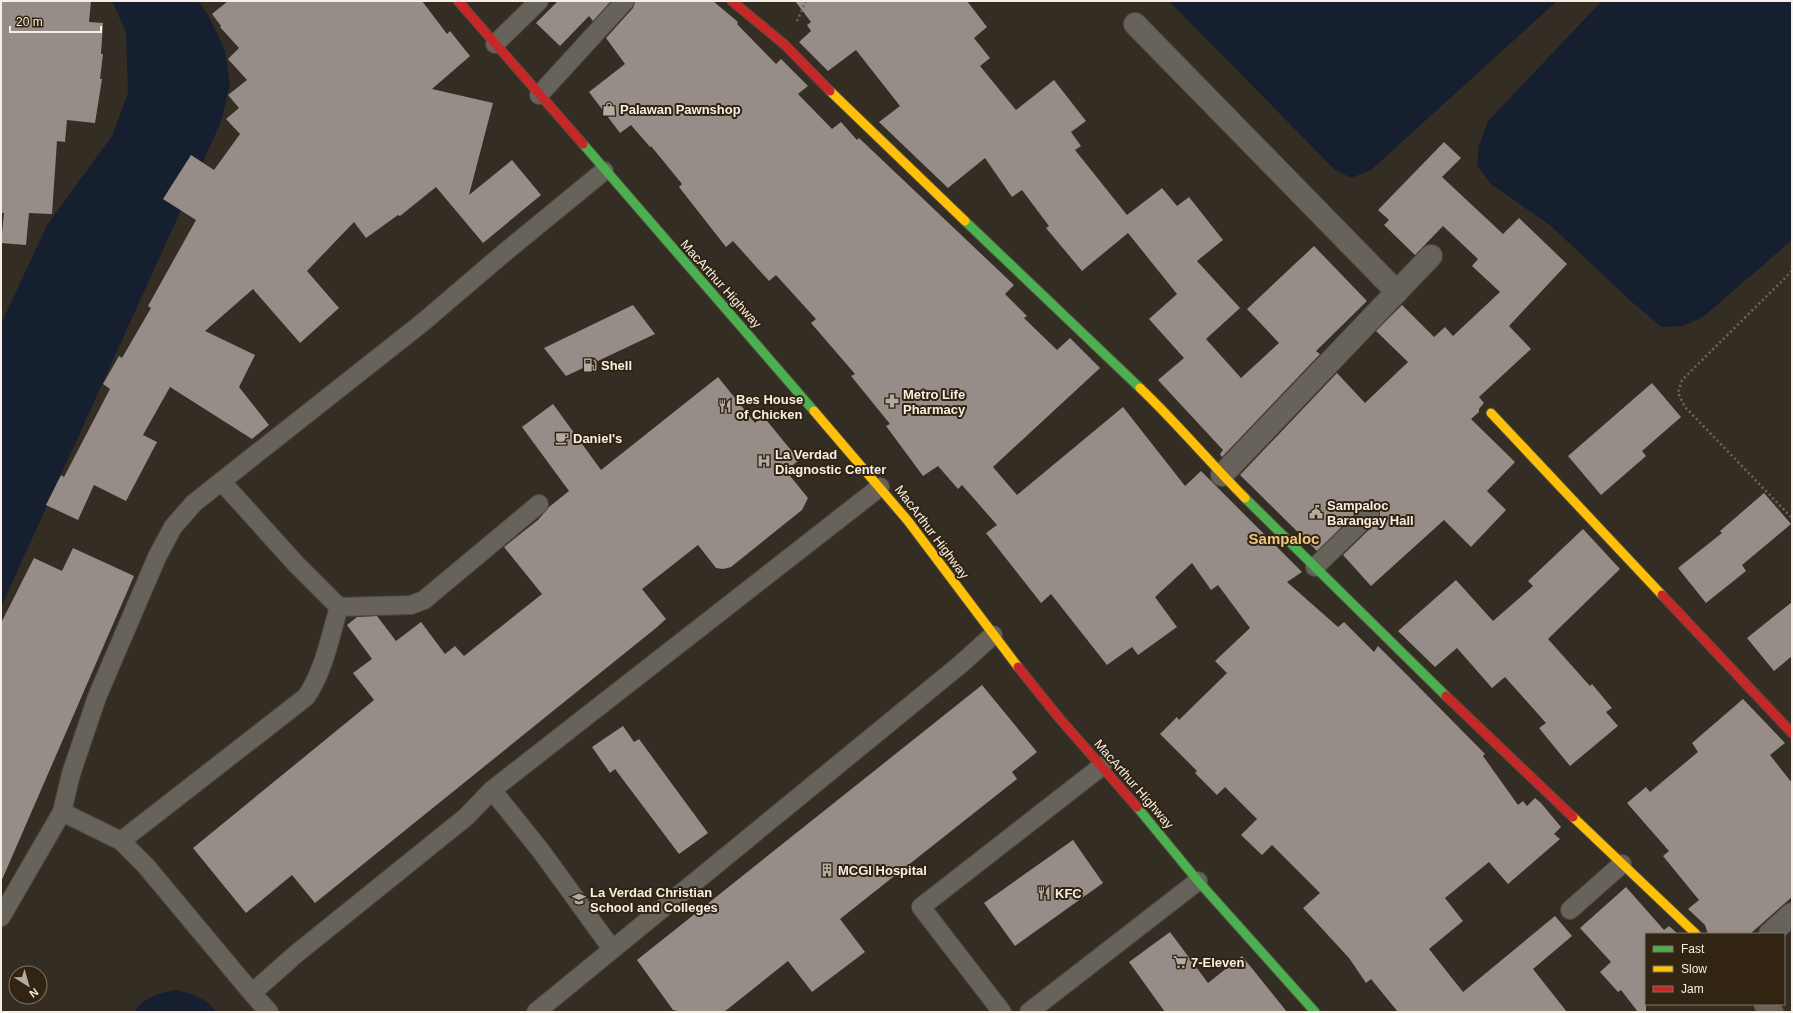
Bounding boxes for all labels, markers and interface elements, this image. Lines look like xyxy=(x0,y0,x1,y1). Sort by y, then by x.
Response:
scale bar xyxy=(10,8,101,34)
text: 20 m xyxy=(16,15,43,29)
shop icon: Palawan Pawnshop xyxy=(601,101,617,117)
place label: Palawan Pawnshop xyxy=(620,102,741,117)
street label: MacArthur Highway xyxy=(677,237,765,332)
fuel station icon: Shell xyxy=(582,357,598,373)
place label: Shell xyxy=(601,358,632,373)
place label: Metro Life Pharmacy xyxy=(903,387,966,417)
place label: Bes House of Chicken xyxy=(736,392,803,422)
pharmacy icon: Metro Life Pharmacy xyxy=(884,393,900,409)
restaurant icon: Bes House of Chicken xyxy=(717,398,733,414)
cafe icon: Daniel's xyxy=(554,430,570,446)
place label: Daniel's xyxy=(573,431,622,446)
place label: La Verdad Diagnostic Center xyxy=(775,447,886,477)
hospital icon: La Verdad Diagnostic Center xyxy=(756,453,772,469)
street label: MacArthur Highway xyxy=(892,482,972,582)
place label: Sampaloc Barangay Hall xyxy=(1327,498,1414,528)
public building icon: Sampaloc Barangay Hall xyxy=(1308,504,1324,520)
district label: Sampaloc xyxy=(1249,530,1319,547)
street label: MacArthur Highway xyxy=(1091,736,1177,832)
building icon: MCGI Hospital xyxy=(819,862,835,878)
place label: MCGI Hospital xyxy=(838,863,927,878)
place label: La Verdad Christian School and Colleges xyxy=(590,885,718,915)
restaurant icon: KFC xyxy=(1036,885,1052,901)
place label: KFC xyxy=(1055,886,1082,901)
school or university icon: La Verdad Christian School and Colleges xyxy=(571,891,587,907)
legend xyxy=(1645,933,1785,1005)
text: Fast xyxy=(1681,942,1705,956)
supermarket icon: 7-Eleven xyxy=(1172,954,1188,970)
place label: 7-Eleven xyxy=(1191,955,1245,970)
text: Slow xyxy=(1681,962,1707,976)
north arrow xyxy=(8,965,48,1005)
text: Jam xyxy=(1681,982,1704,996)
text: N xyxy=(27,986,41,1000)

